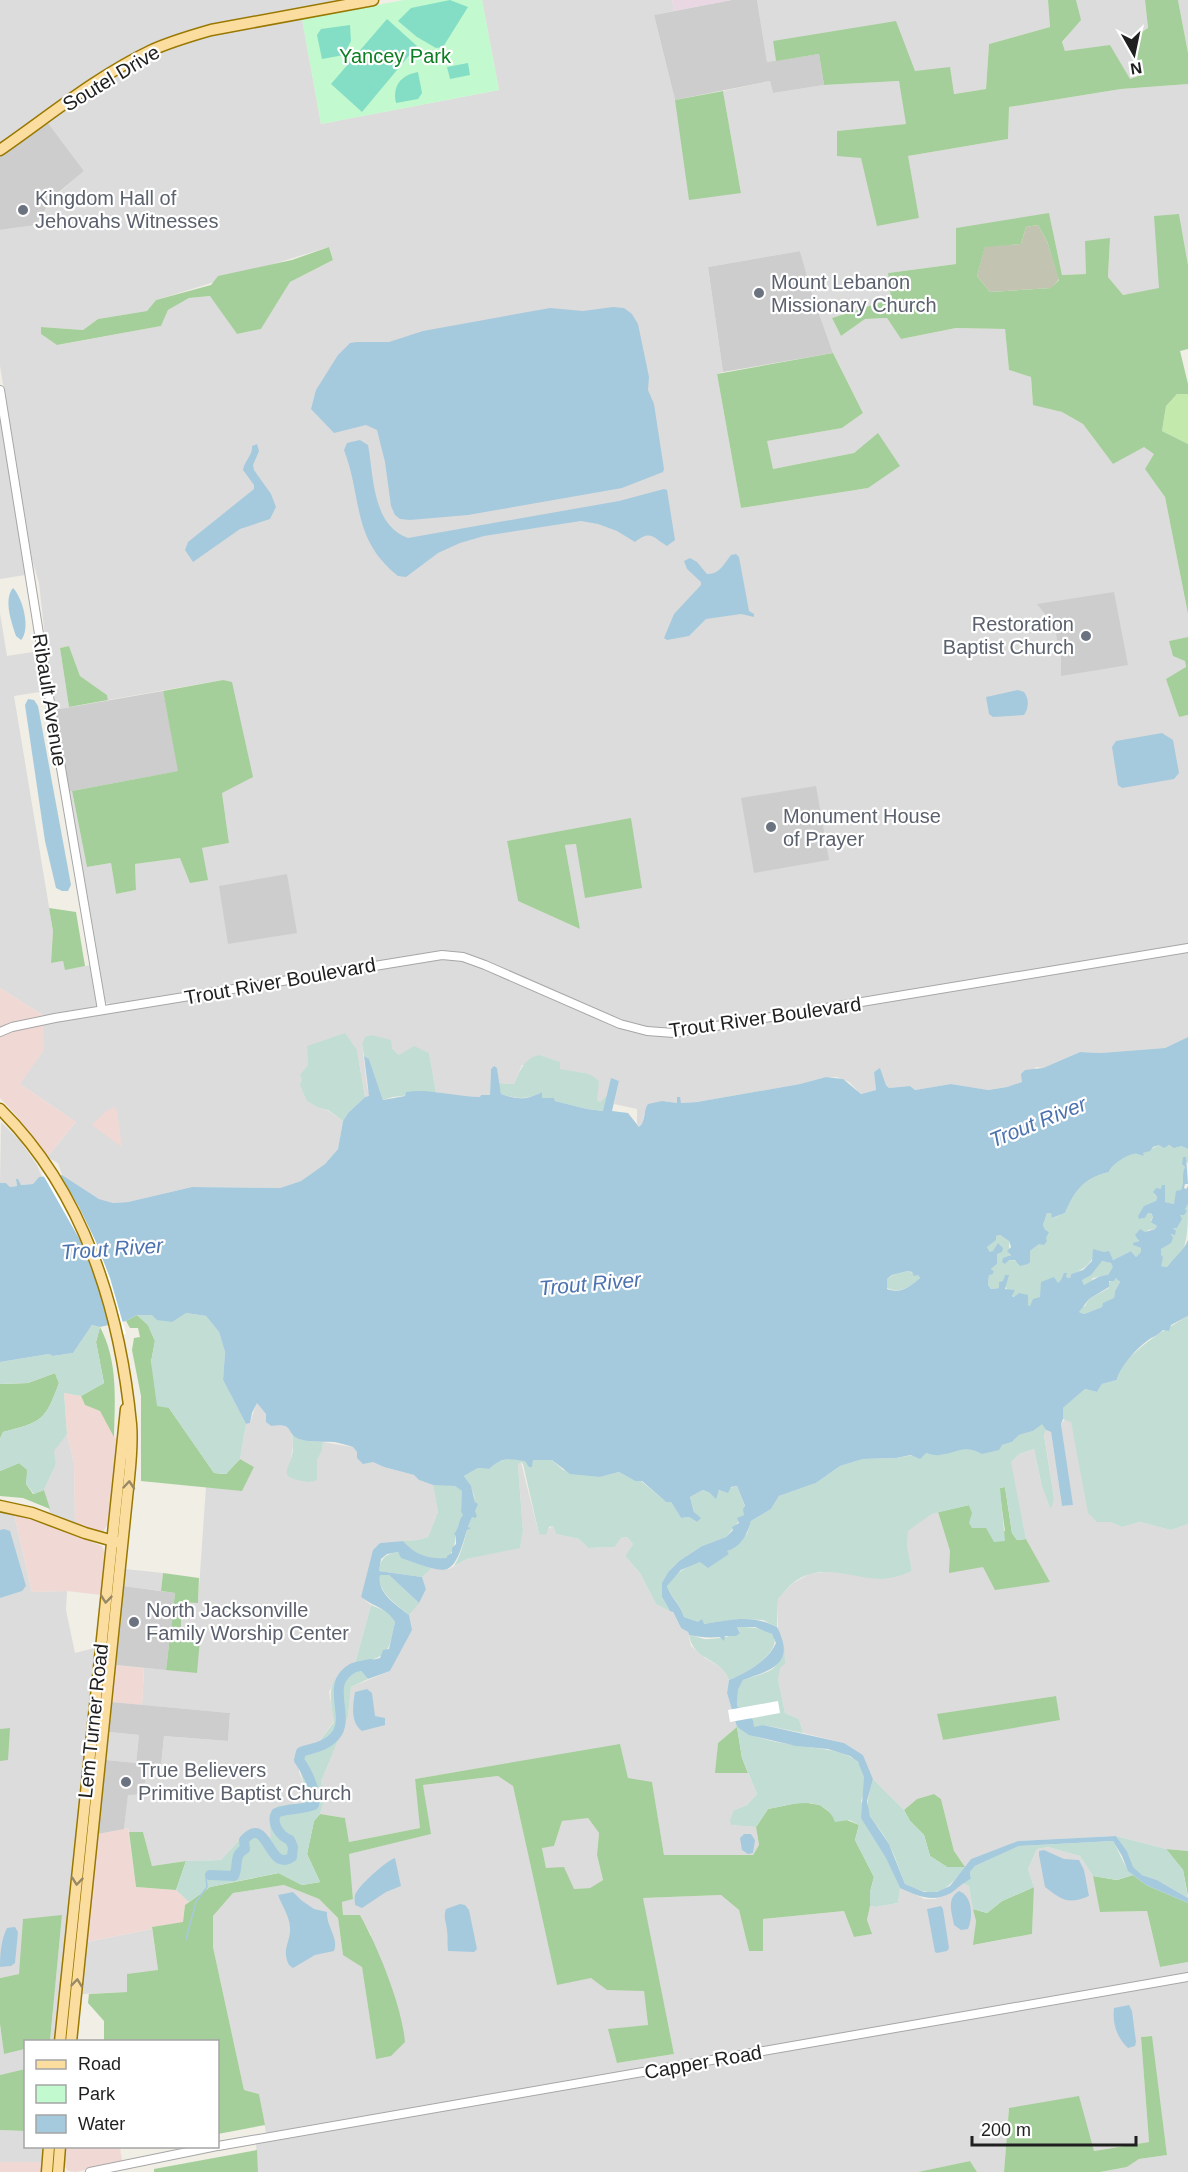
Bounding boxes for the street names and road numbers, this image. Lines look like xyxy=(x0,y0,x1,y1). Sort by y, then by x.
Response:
street label: Soutel Drive xyxy=(59,41,163,115)
street label: Ribault Avenue xyxy=(29,632,71,768)
street label: Trout River Boulevard xyxy=(183,953,377,1009)
street label: Trout River Boulevard xyxy=(668,993,862,1041)
street label: Lem Turner Road xyxy=(74,1642,112,1800)
street label: Capper Road xyxy=(643,2041,763,2083)

